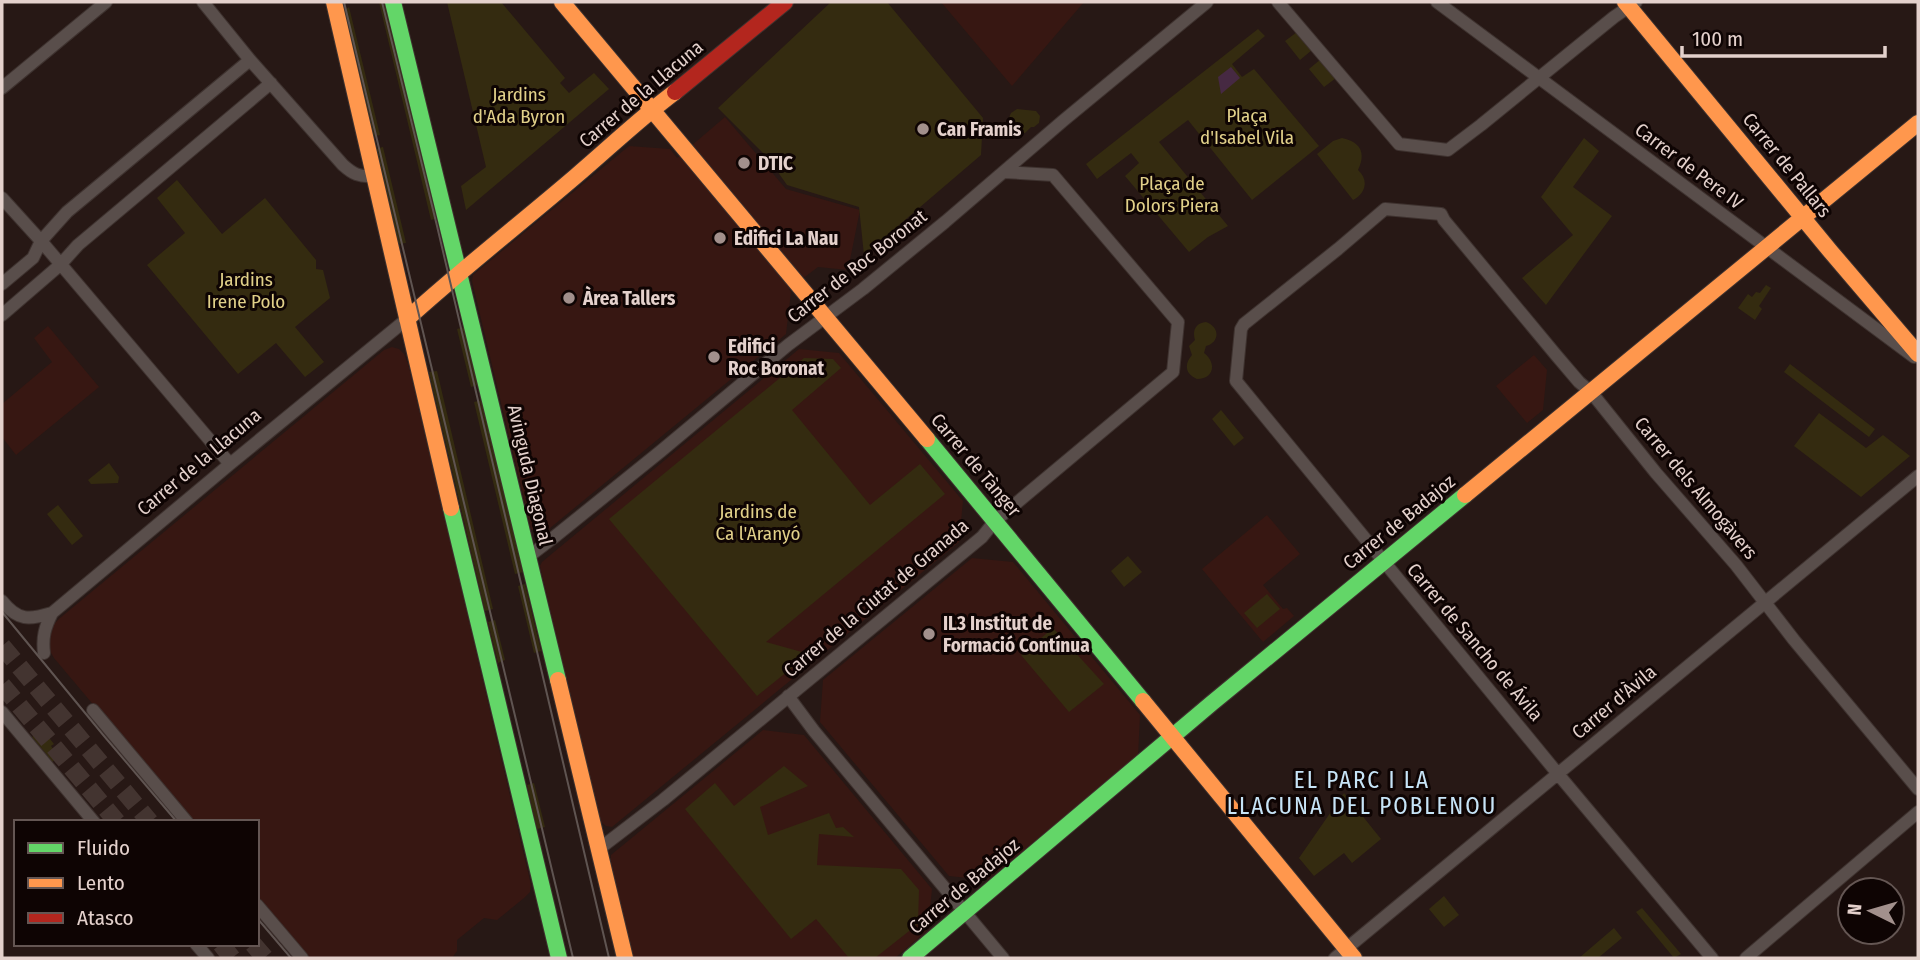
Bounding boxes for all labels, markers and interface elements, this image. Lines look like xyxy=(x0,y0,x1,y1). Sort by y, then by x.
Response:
scale bar xyxy=(1682,14,1885,58)
text: 100 m xyxy=(1692,26,1743,52)
street label: Carrer de la Llacuna xyxy=(574,36,708,152)
park label: Jardins d'Ada Byron xyxy=(473,83,565,128)
park label: Plaça d'Isabel Vila xyxy=(1200,104,1294,149)
street label: Carrer de Pallars xyxy=(1738,108,1836,222)
place label: Can Framis xyxy=(937,118,1022,141)
street label: Carrer de Pere IV xyxy=(1630,118,1748,214)
marker: Can Framis xyxy=(915,121,931,137)
place label: DTIC xyxy=(758,152,793,175)
marker: DTIC xyxy=(736,155,752,171)
park label: Plaça de Dolors Piera xyxy=(1125,172,1219,217)
street label: Carrer de Roc Boronat xyxy=(783,204,932,328)
place label: Edifici La Nau xyxy=(734,227,838,250)
marker: Edifici La Nau xyxy=(712,230,728,246)
park label: Jardins Irene Polo xyxy=(207,268,285,313)
place label: Àrea Tallers xyxy=(582,285,676,310)
marker: Àrea Tallers xyxy=(561,290,577,306)
place label: Edifici Roc Boronat xyxy=(728,335,825,380)
marker: Edifici Roc Boronat xyxy=(706,349,722,365)
street label: Avinguda Diagonal xyxy=(503,402,557,548)
street label: Carrer de la Llacuna xyxy=(132,404,266,520)
street label: Carrer de Tànger xyxy=(926,409,1026,522)
street label: Carrer dels Almogàvers xyxy=(1630,412,1762,564)
street label: Carrer de Badajoz xyxy=(1338,470,1460,574)
park label: Jardins de Ca l'Aranyó xyxy=(716,500,800,545)
street label: Carrer de la Ciutat de Granada xyxy=(779,514,973,682)
street label: Carrer de Sancho de Ávila xyxy=(1402,558,1548,726)
place label: IL3 Institut de Formació Contínua xyxy=(943,612,1090,657)
marker: IL3 Institut de Formació Contínua xyxy=(921,626,937,642)
street label: Carrer d'Àvila xyxy=(1567,660,1661,744)
district label: EL PARC I LA LLACUNA DEL POBLENOU xyxy=(1227,766,1497,820)
legend xyxy=(14,820,259,946)
street label: Carrer de Badajoz xyxy=(904,833,1024,939)
text: Fluido xyxy=(77,835,130,861)
text: Lento xyxy=(77,870,125,896)
north arrow xyxy=(1836,876,1906,946)
text: N xyxy=(1843,903,1867,916)
text: Atasco xyxy=(77,905,134,931)

